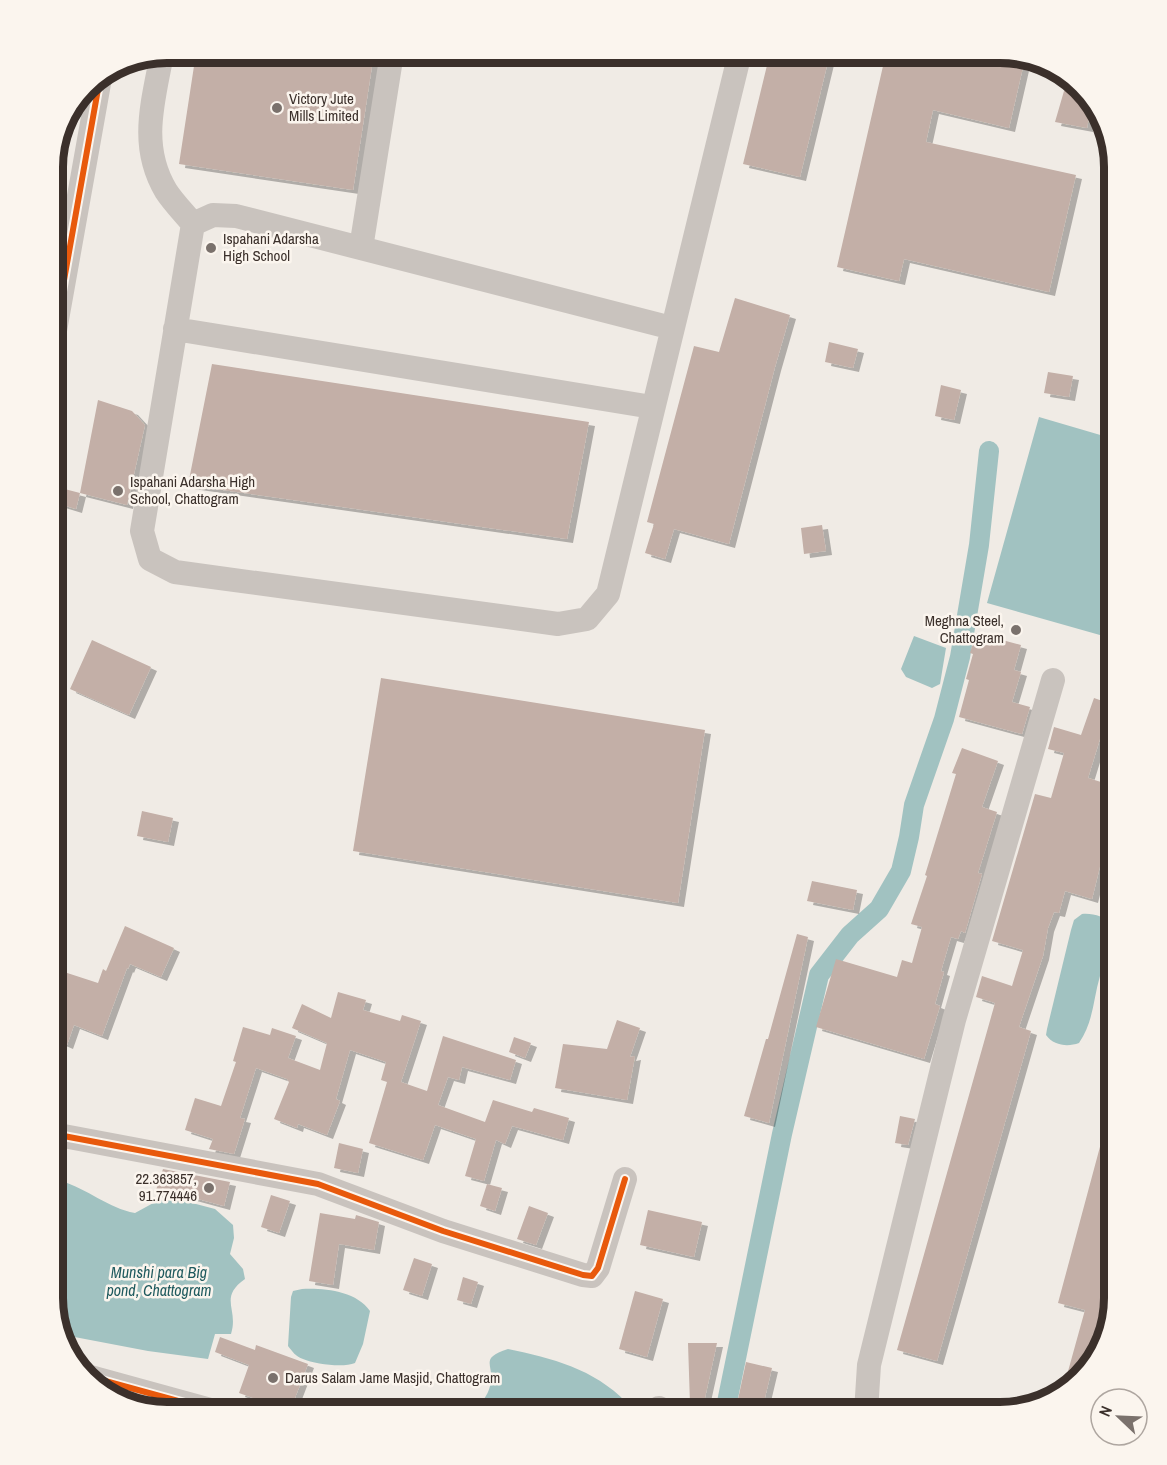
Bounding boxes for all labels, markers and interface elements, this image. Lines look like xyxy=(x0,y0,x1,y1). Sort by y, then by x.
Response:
place label: Victory Jute Mills Limited xyxy=(289,88,359,126)
marker: Victory Jute Mills Limited xyxy=(270,101,284,115)
place label: Ispahani Adarsha High School xyxy=(223,228,319,266)
marker: Ispahani Adarsha High School xyxy=(204,241,218,255)
place label: Ispahani Adarsha High School, Chattogram xyxy=(130,471,255,509)
marker: Ispahani Adarsha High School, Chattogram xyxy=(111,484,125,498)
place label: Meghna Steel, Chattogram xyxy=(925,610,1004,648)
marker: Meghna Steel, Chattogram xyxy=(1009,623,1023,637)
place label: 22.363857, 91.774446 xyxy=(135,1168,197,1206)
marker: 22.363857, 91.774446 xyxy=(202,1181,216,1195)
water label: Munshi para Big pond, Chattogram xyxy=(105,1261,212,1301)
place label: Darus Salam Jame Masjid, Chattogram xyxy=(285,1367,500,1388)
marker: Darus Salam Jame Masjid, Chattogram xyxy=(266,1371,280,1385)
north arrow xyxy=(1089,1387,1149,1447)
text: N xyxy=(1093,1402,1117,1420)

